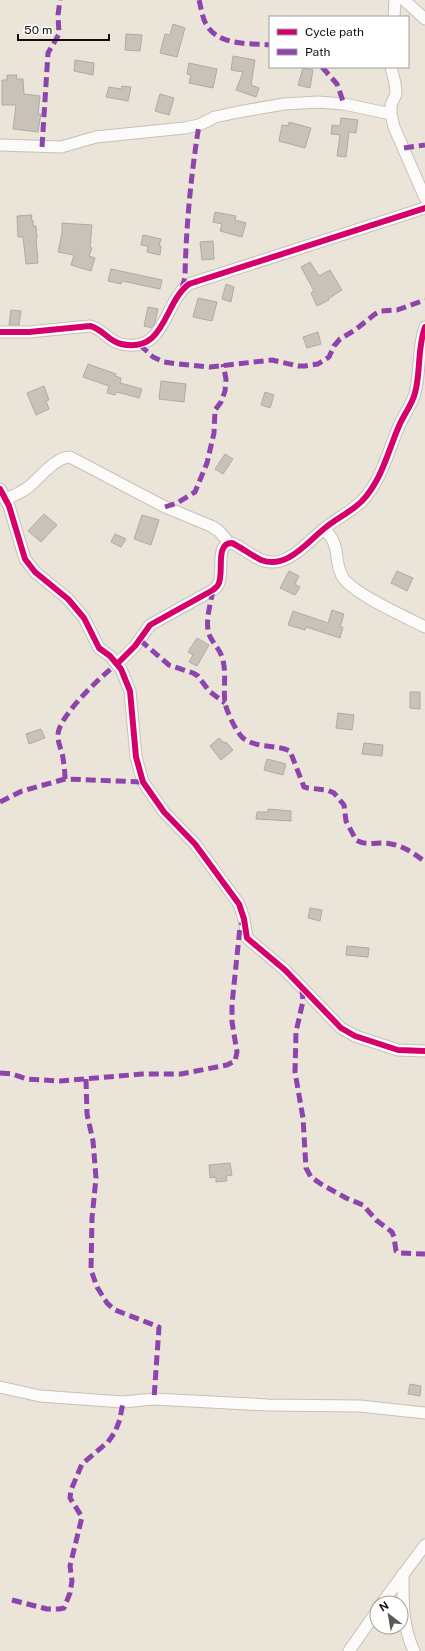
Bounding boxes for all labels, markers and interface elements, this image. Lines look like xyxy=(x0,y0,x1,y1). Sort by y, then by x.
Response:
scale bar xyxy=(18,16,109,42)
legend xyxy=(269,16,409,68)
text: 50 m xyxy=(24,23,52,37)
text: Cycle path xyxy=(305,25,364,39)
text: Path xyxy=(305,45,331,59)
north arrow xyxy=(369,1595,409,1635)
text: N xyxy=(377,1599,391,1614)

